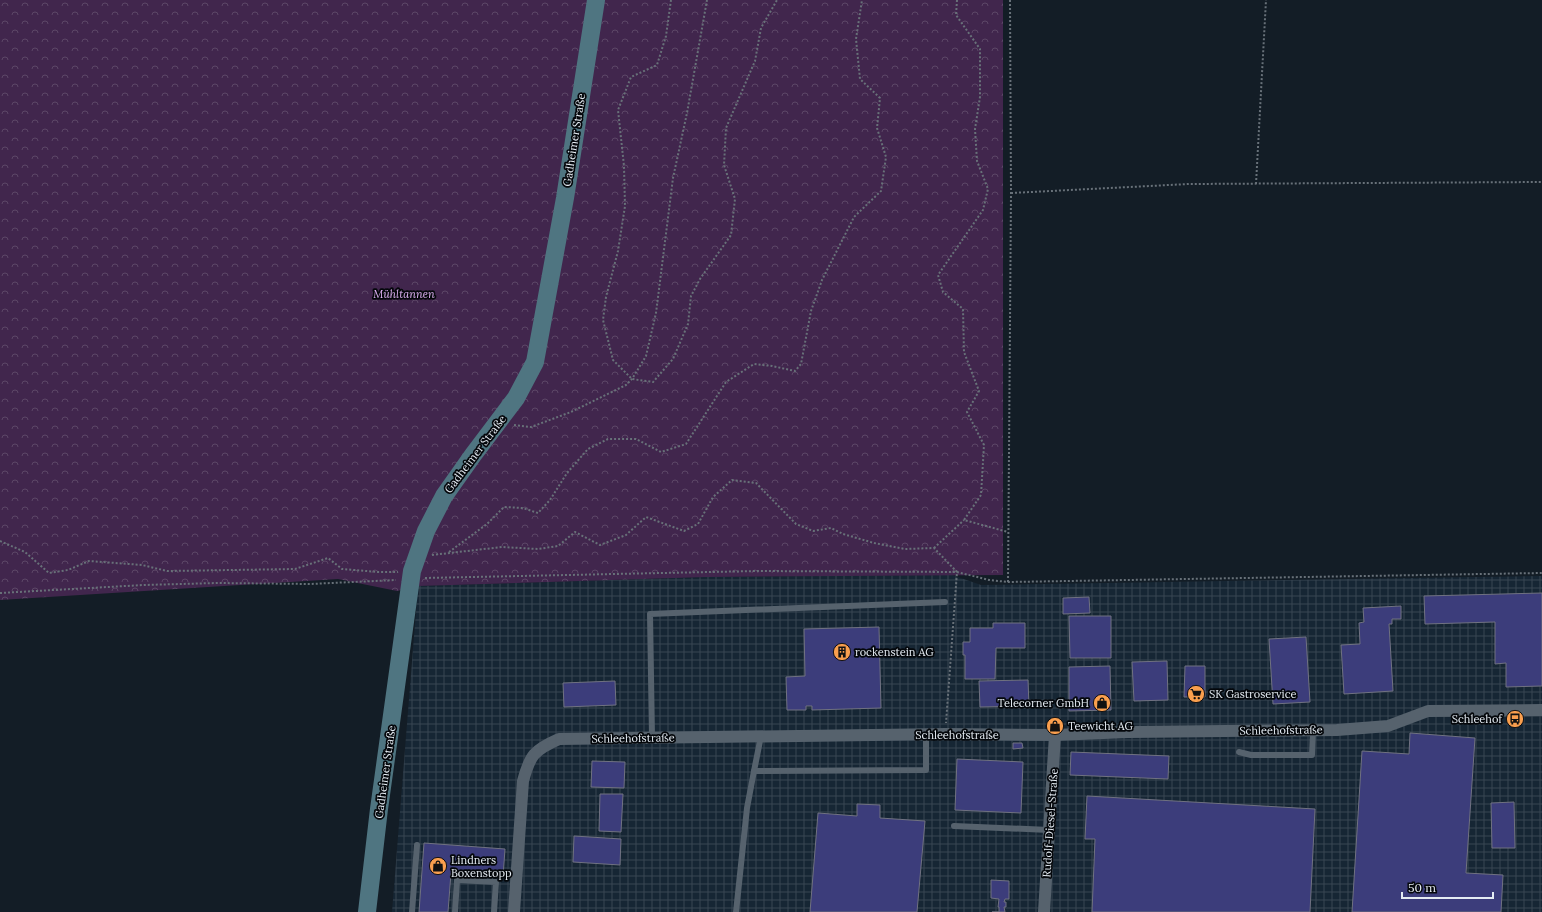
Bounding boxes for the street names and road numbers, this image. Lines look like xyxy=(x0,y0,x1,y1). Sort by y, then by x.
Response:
street label: Gadheimer Straße xyxy=(560,92,588,188)
street label: Gadheimer Straße xyxy=(441,412,509,496)
street label: Schleehofstraße xyxy=(1239,722,1323,738)
street label: Gadheimer Straße xyxy=(372,724,398,820)
street label: Schleehofstraße xyxy=(915,728,999,742)
street label: Schleehofstraße xyxy=(591,730,675,746)
street label: Rudolf-Diesel-Straße xyxy=(1039,768,1061,878)

